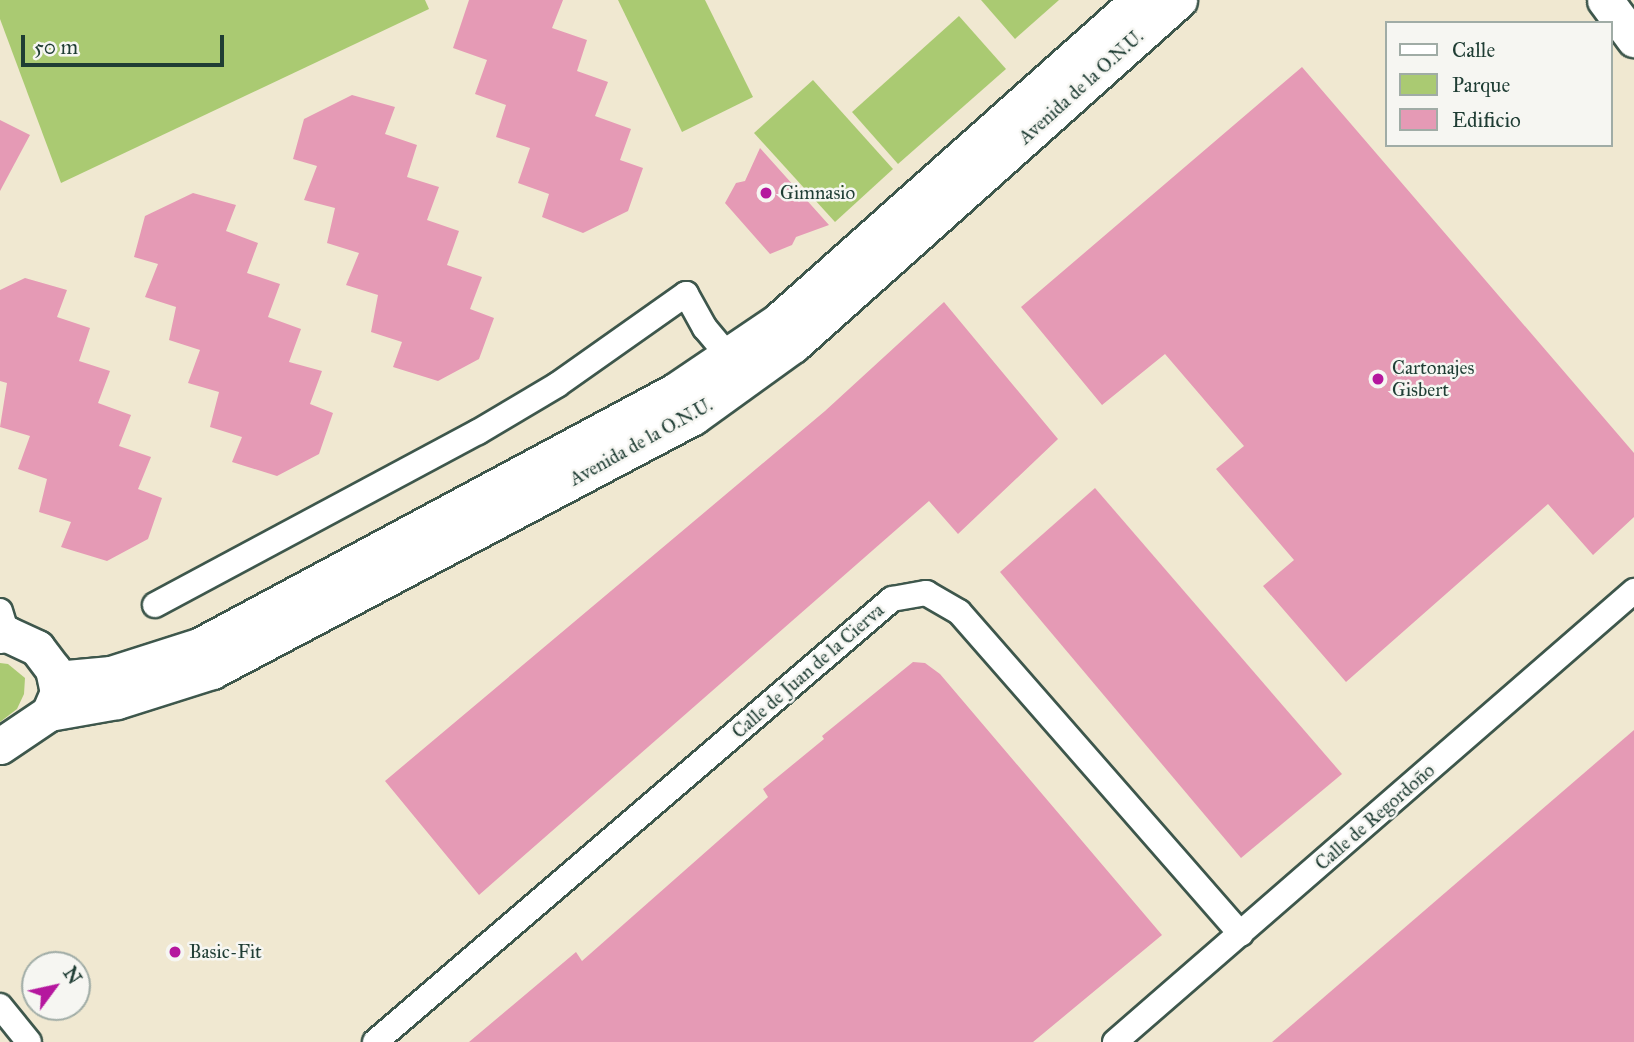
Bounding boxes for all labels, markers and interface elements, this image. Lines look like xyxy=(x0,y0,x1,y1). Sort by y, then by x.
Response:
scale bar xyxy=(24,21,228,65)
legend xyxy=(1386,21,1613,147)
street label: Avenida de la O.N.U. xyxy=(1014,25,1148,149)
text: 50 m xyxy=(34,34,78,60)
text: Calle xyxy=(1452,37,1495,63)
text: Parque xyxy=(1452,72,1510,98)
text: Edificio xyxy=(1452,107,1521,133)
place label: Gimnasio xyxy=(780,182,855,204)
marker: Gimnasio xyxy=(758,185,774,201)
place label: Cartonajes Gisbert xyxy=(1392,357,1474,401)
marker: Cartonajes Gisbert xyxy=(1370,371,1386,387)
street label: Avenida de la O.N.U. xyxy=(566,393,716,491)
street label: Calle de Juan de la Cierva xyxy=(727,599,889,743)
street label: Calle de Regordoño xyxy=(1311,759,1439,875)
place label: Basic-Fit xyxy=(189,941,262,963)
marker: Basic-Fit xyxy=(167,944,183,960)
north arrow xyxy=(21,951,91,1021)
text: N xyxy=(58,962,86,988)

